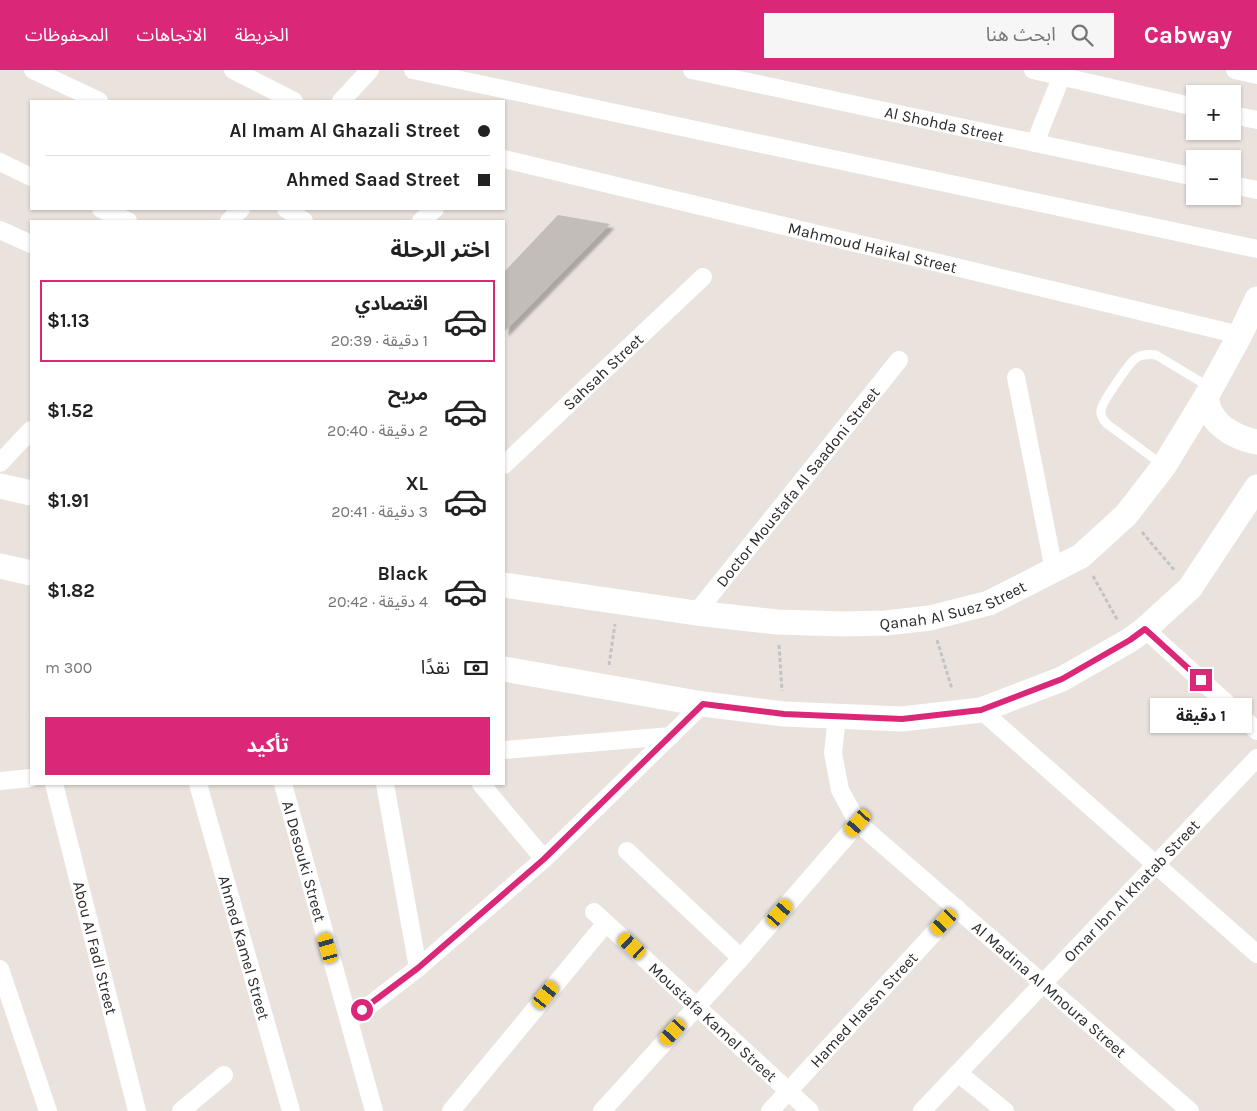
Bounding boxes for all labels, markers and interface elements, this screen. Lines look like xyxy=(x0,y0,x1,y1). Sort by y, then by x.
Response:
search box xyxy=(764,13,1114,58)
icon: search xyxy=(1068,21,1096,49)
text: Cabway xyxy=(1144,21,1232,49)
text: المحفوظات xyxy=(25,24,109,46)
text: الاتجاهات xyxy=(137,24,207,46)
text: الخريطة xyxy=(235,24,289,46)
text: ابحث هنا xyxy=(986,24,1056,46)
map controls xyxy=(1186,85,1241,205)
button: + xyxy=(1186,85,1241,140)
street label: Al Shohda Street xyxy=(883,102,1006,146)
text: Al Imam Al Ghazali Street xyxy=(229,120,460,142)
button: − xyxy=(1186,150,1241,205)
text: Ahmed Saad Street xyxy=(286,169,460,191)
street label: Mahmoud Haikal Street xyxy=(786,218,959,277)
text: اختر الرحلة xyxy=(390,237,490,263)
text: اقتصادي xyxy=(355,293,428,315)
icon: car xyxy=(443,299,488,344)
text: $1.13 xyxy=(47,310,90,332)
street label: Sahsah Street xyxy=(559,329,647,414)
text: 1 دقيقة · 20:39 xyxy=(331,331,428,350)
text: مريح xyxy=(388,383,428,405)
street label: Doctor Moustafa Al Saadoni Street xyxy=(712,383,883,590)
icon: car xyxy=(443,389,488,434)
text: $1.52 xyxy=(47,400,94,422)
text: 2 دقيقة · 20:40 xyxy=(327,421,428,440)
text: XL xyxy=(406,473,428,495)
icon: car xyxy=(443,479,488,524)
text: $1.91 xyxy=(47,490,89,512)
text: 3 دقيقة · 20:41 xyxy=(331,502,428,521)
text: Black xyxy=(377,563,428,585)
icon: car xyxy=(443,569,488,614)
street label: Qanah Al Suez Street xyxy=(879,576,1029,633)
text: $1.82 xyxy=(47,580,95,602)
text: 4 دقيقة · 20:42 xyxy=(328,592,428,611)
icon: cash xyxy=(462,654,490,682)
text: نقدًا xyxy=(421,657,450,679)
text: 300 m xyxy=(45,658,92,677)
route end xyxy=(1190,669,1212,691)
callout: 1 دقيقة xyxy=(1150,698,1252,732)
text: 1 دقيقة xyxy=(1176,706,1226,725)
button: تأكيد xyxy=(45,717,490,775)
street label: Al Desouki Street xyxy=(279,798,330,924)
car xyxy=(842,807,873,839)
street label: Omar Ibn Al Khatab Street xyxy=(1059,815,1203,966)
street label: Ahmed Kamel Street xyxy=(215,873,274,1022)
street label: Abou Al Fadl Street xyxy=(70,879,122,1017)
car xyxy=(764,897,795,929)
car xyxy=(928,906,959,938)
street label: Al Madina Al Mnoura Street xyxy=(969,917,1131,1061)
car xyxy=(615,930,648,962)
car xyxy=(316,932,339,964)
street label: Hamed Hassn Street xyxy=(806,948,921,1071)
street label: Moustafa Kamel Street xyxy=(645,958,781,1085)
car xyxy=(530,979,561,1011)
route start xyxy=(351,999,373,1021)
car xyxy=(657,1016,688,1048)

